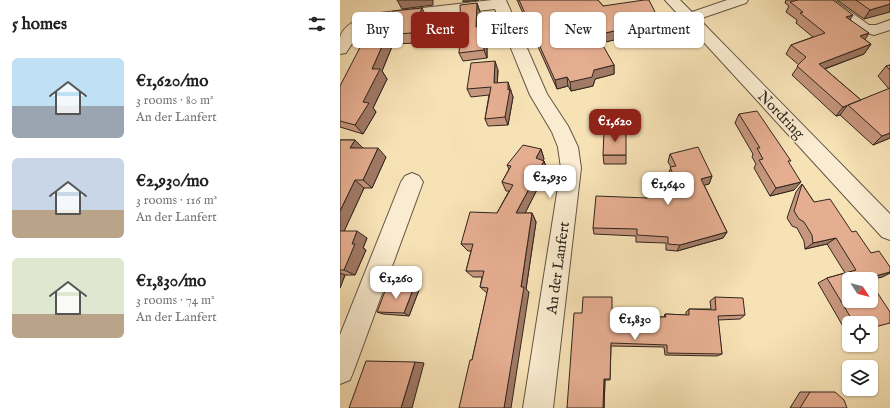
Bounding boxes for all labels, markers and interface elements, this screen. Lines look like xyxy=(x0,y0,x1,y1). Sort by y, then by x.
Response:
chip: Buy xyxy=(352,12,403,48)
chip: Rent xyxy=(411,12,469,48)
chip: Filters xyxy=(477,12,542,48)
chip: New xyxy=(550,12,606,48)
chip: Apartment xyxy=(614,12,704,48)
icon: filters xyxy=(306,13,328,35)
text: 5 homes xyxy=(12,14,67,35)
text: €1,620/mo xyxy=(136,71,208,92)
icon: home xyxy=(44,74,92,122)
street label: Nordring xyxy=(753,87,809,144)
text: 3 rooms · 80 m² xyxy=(136,92,214,109)
text: An der Lanfert xyxy=(136,109,217,126)
pin: €1,620 xyxy=(582,109,648,143)
text: €1,620 xyxy=(598,113,632,130)
pin: €2,930 xyxy=(517,165,583,199)
text: €2,930 xyxy=(533,169,567,186)
text: €2,930/mo xyxy=(136,171,209,192)
pin: €1,640 xyxy=(635,172,701,206)
icon: home xyxy=(44,174,92,222)
text: €1,640 xyxy=(651,176,685,193)
text: 3 rooms · 116 m² xyxy=(136,192,217,209)
text: An der Lanfert xyxy=(136,209,217,226)
street label: An der Lanfert xyxy=(542,221,574,316)
pin: €1,260 xyxy=(363,266,429,300)
text: €1,260 xyxy=(379,270,413,287)
text: €1,830/mo xyxy=(136,271,206,292)
north arrow xyxy=(842,272,878,308)
map controls xyxy=(842,272,878,396)
icon: home xyxy=(44,274,92,322)
text: 3 rooms · 74 m² xyxy=(136,292,215,309)
pin: €1,830 xyxy=(602,307,668,341)
text: An der Lanfert xyxy=(136,309,217,326)
text: €1,830 xyxy=(619,311,651,328)
button: locate xyxy=(842,316,878,352)
button: layers xyxy=(842,360,878,396)

